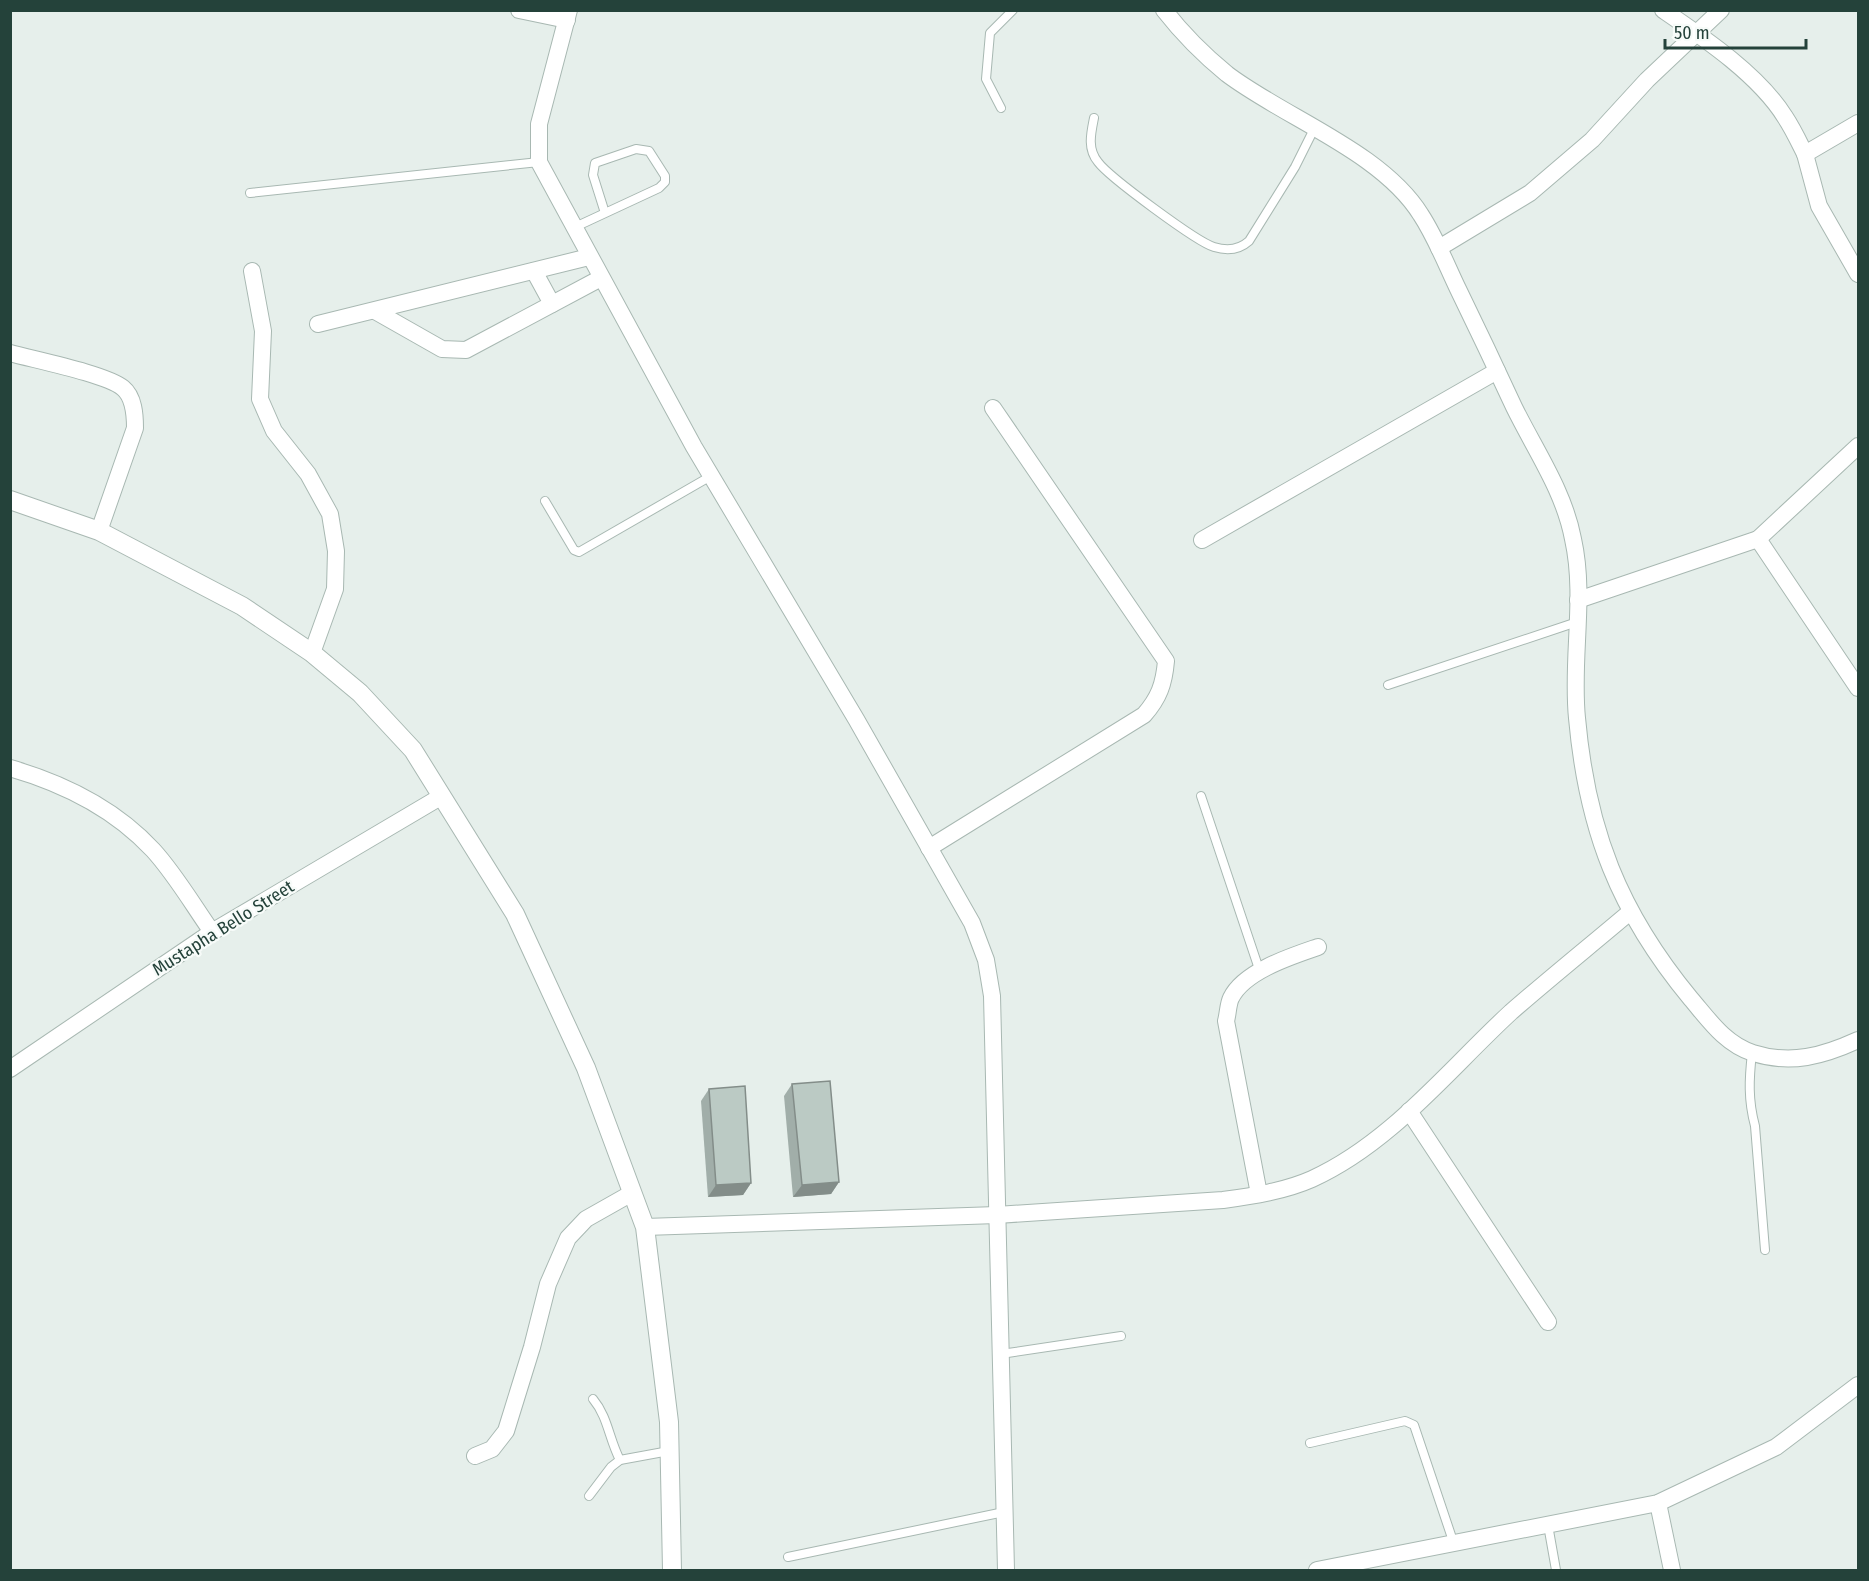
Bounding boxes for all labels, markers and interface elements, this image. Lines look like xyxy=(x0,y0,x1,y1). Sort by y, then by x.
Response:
scale bar xyxy=(1665,12,1806,50)
text: 50 m xyxy=(1674,22,1710,44)
street label: Mustapha Bello Street xyxy=(148,876,298,980)

